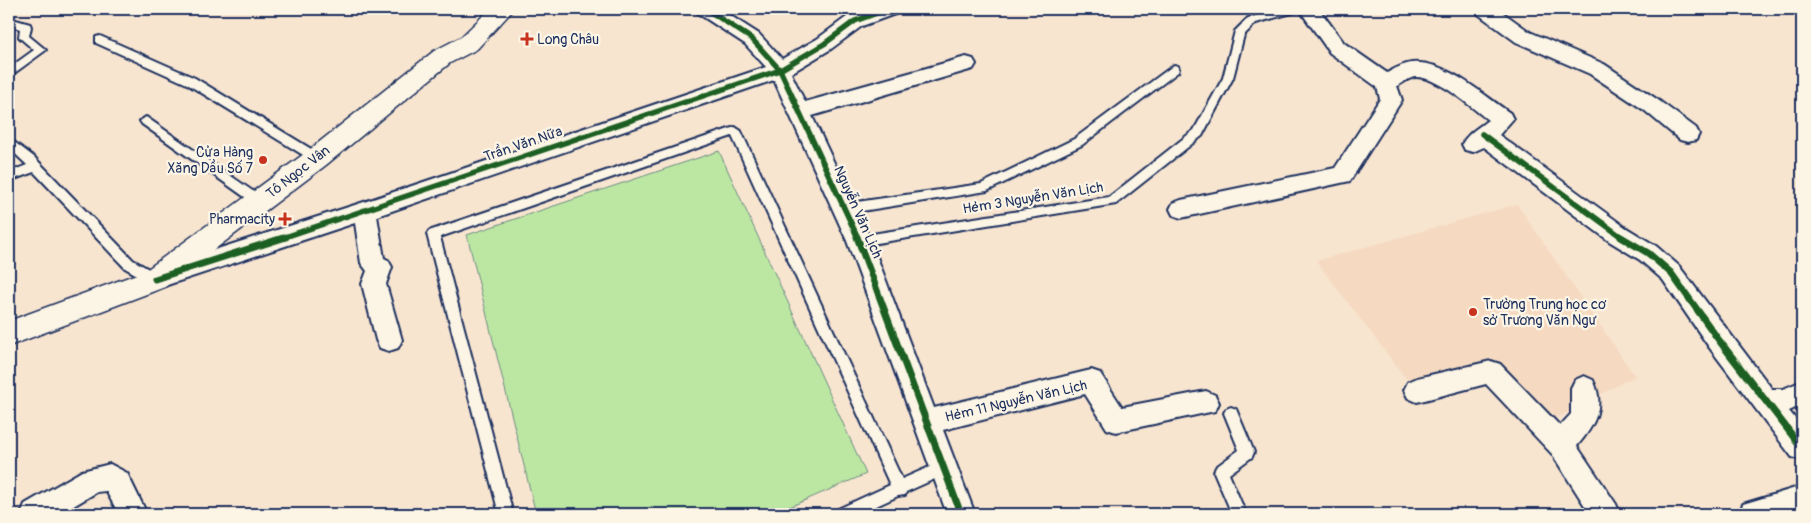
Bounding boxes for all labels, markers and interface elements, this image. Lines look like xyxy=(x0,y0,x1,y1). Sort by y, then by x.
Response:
place label: Long Châu xyxy=(537,31,599,48)
marker: Long Châu xyxy=(521,33,533,45)
street label: Trần Văn Nữa xyxy=(481,121,564,165)
street label: Tô Ngọc Vân xyxy=(263,142,333,202)
place label: Cửa Hàng Xăng Dầu Số 7 xyxy=(167,144,254,177)
marker: Cửa Hàng Xăng Dầu Số 7 xyxy=(257,154,269,166)
street label: Nguyễn Văn Lịch xyxy=(830,163,887,261)
street label: Hẻm 3 Nguyễn Văn Lịch xyxy=(961,178,1104,218)
place label: Pharmacity xyxy=(209,211,275,228)
marker: Pharmacity xyxy=(279,213,291,225)
place label: Trường Trung học cơ sở Trương Văn Ngư xyxy=(1483,296,1607,329)
marker: Trường Trung học cơ sở Trương Văn Ngư xyxy=(1467,306,1479,318)
street label: Hẻm 11 Nguyễn Văn Lịch xyxy=(943,375,1089,426)

